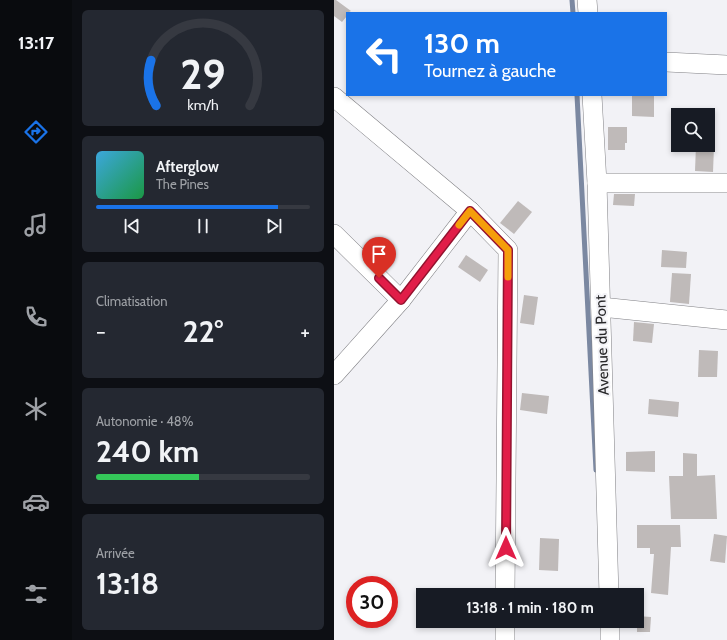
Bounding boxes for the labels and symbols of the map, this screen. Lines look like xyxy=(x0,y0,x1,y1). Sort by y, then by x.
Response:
pin xyxy=(362,237,396,278)
street label: Avenue du Pont xyxy=(591,294,613,396)
position arrow xyxy=(485,527,527,569)
speed limit sign: 30 xyxy=(346,576,398,628)

